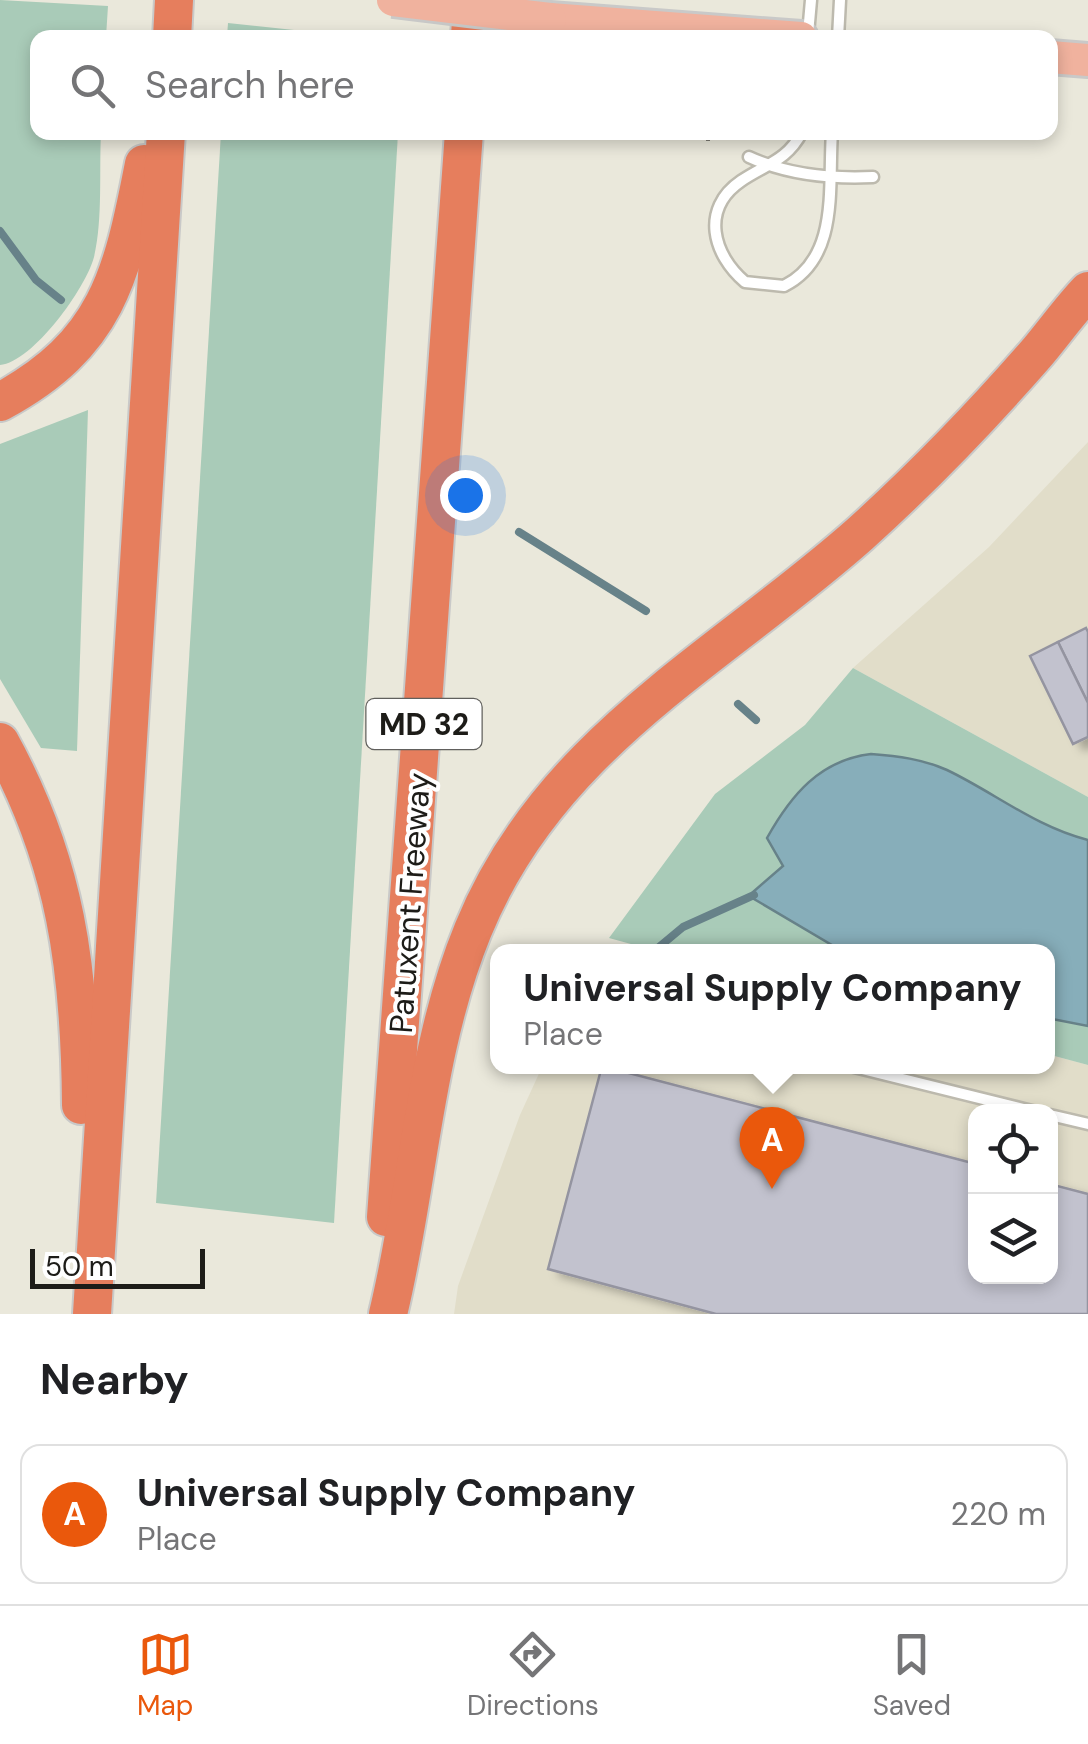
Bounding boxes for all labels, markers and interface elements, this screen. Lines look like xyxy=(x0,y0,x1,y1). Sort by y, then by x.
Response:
search box xyxy=(30,30,1058,140)
icon: search xyxy=(65,58,120,113)
text: Search here xyxy=(145,60,355,110)
your location xyxy=(440,470,491,521)
road number: MD 32 xyxy=(366,699,482,749)
street label: Patuxent Freeway xyxy=(380,771,440,1035)
popup xyxy=(490,944,1055,1074)
text: Universal Supply Company xyxy=(523,963,1022,1013)
text: Place xyxy=(523,1013,603,1055)
map controls xyxy=(968,1104,1058,1284)
button: locate xyxy=(968,1104,1058,1194)
pin: A xyxy=(740,1106,804,1189)
button: layers xyxy=(968,1194,1058,1284)
scale bar xyxy=(30,1244,205,1288)
text: 50 m xyxy=(45,1248,114,1285)
text: Nearby xyxy=(40,1352,189,1407)
text: Universal Supply Company xyxy=(137,1468,635,1518)
text: A xyxy=(63,1493,86,1535)
text: 220 m xyxy=(951,1493,1046,1535)
text: Place xyxy=(137,1518,217,1560)
tab: Map xyxy=(137,1627,193,1724)
tab: Directions xyxy=(467,1627,599,1724)
tab: Saved xyxy=(873,1627,951,1724)

